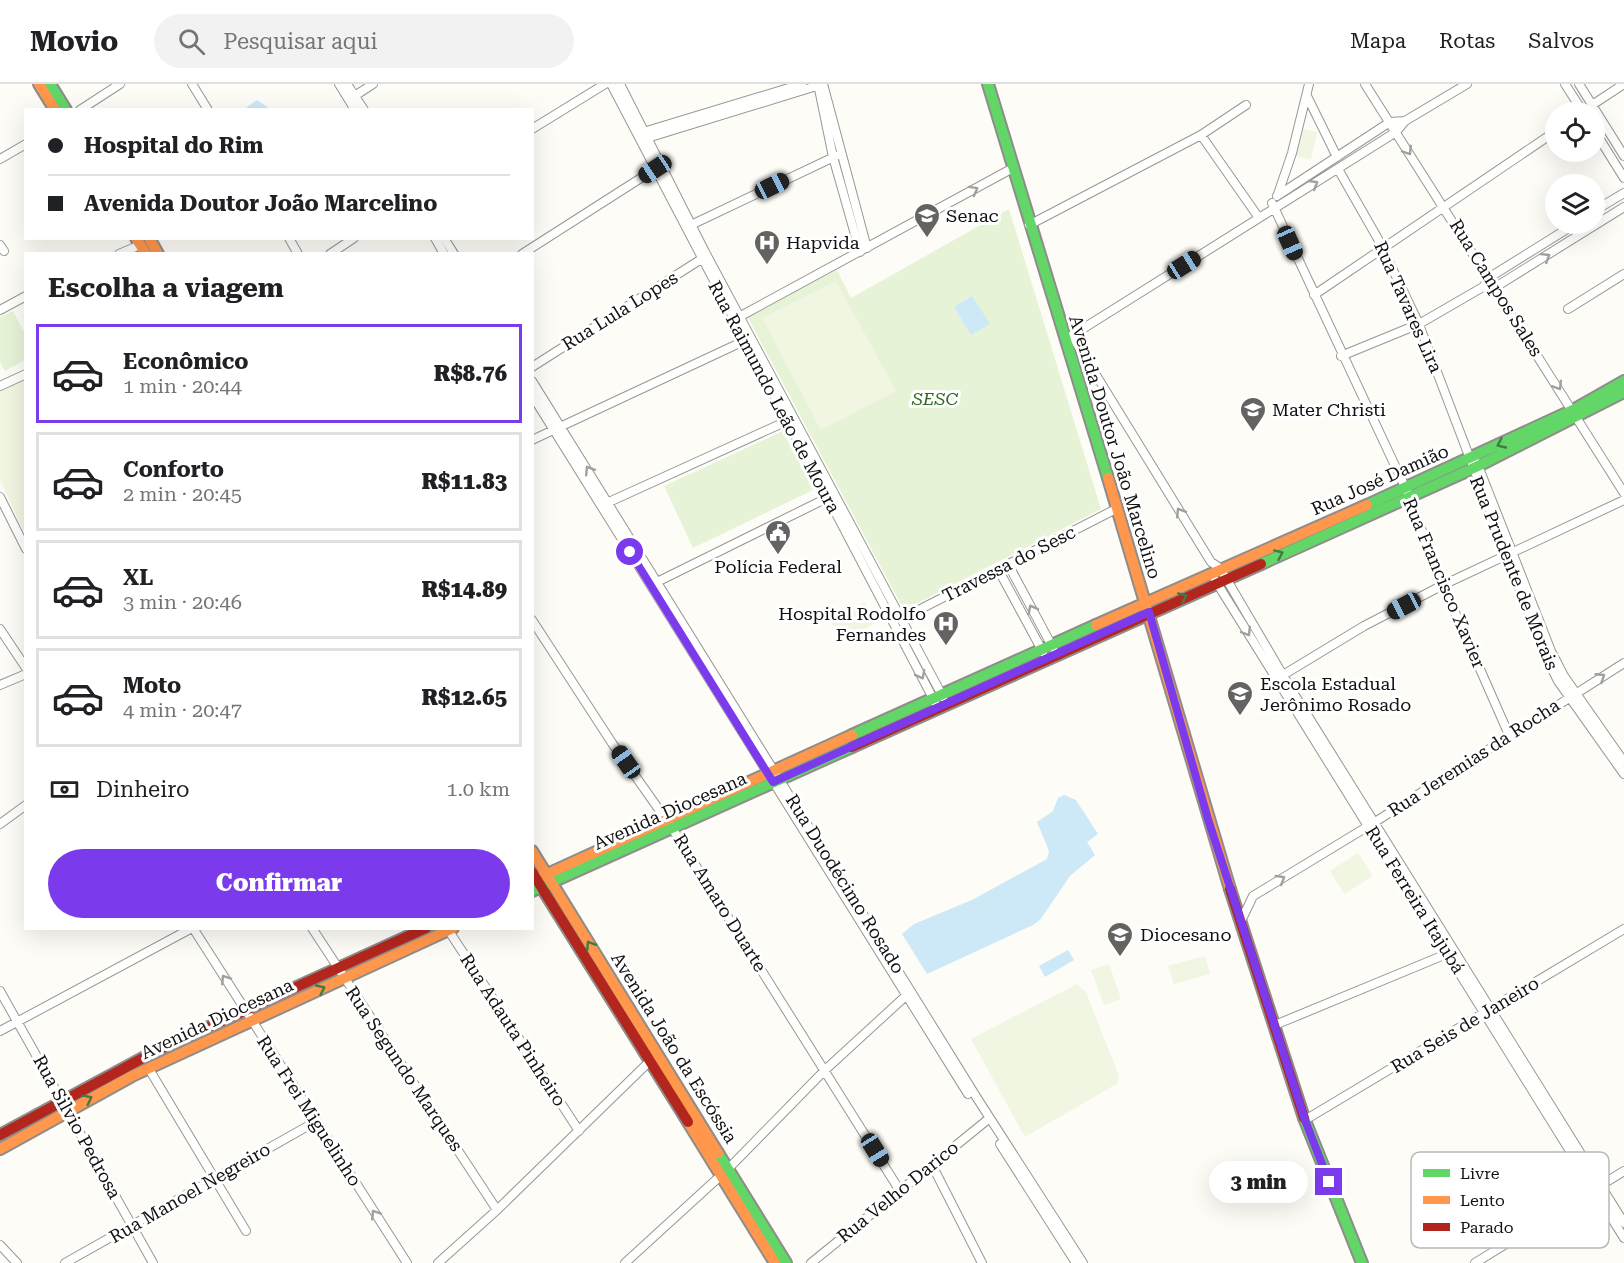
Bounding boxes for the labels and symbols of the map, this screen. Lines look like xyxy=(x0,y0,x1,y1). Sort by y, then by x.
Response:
one-way arrow xyxy=(1401,145,1413,155)
car xyxy=(635,152,675,186)
car xyxy=(752,170,792,202)
one-way arrow xyxy=(1308,179,1318,191)
one-way arrow xyxy=(967,186,978,197)
school or university icon: Senac xyxy=(912,201,942,239)
place label: Senac xyxy=(946,205,999,226)
street label: Rua Campos Sales xyxy=(1446,215,1547,360)
car xyxy=(1274,223,1306,263)
hospital icon: Hapvida xyxy=(752,228,782,266)
place label: Hapvida xyxy=(786,232,860,253)
street label: Rua Tavares Lira xyxy=(1370,238,1447,376)
car xyxy=(1164,248,1204,282)
one-way arrow xyxy=(1540,252,1550,264)
street label: Rua Lula Lopes xyxy=(558,267,681,355)
street label: Rua Raimundo Leão de Moura xyxy=(704,277,845,517)
street label: Avenida Doutor João Marcelino xyxy=(1065,312,1166,581)
one-way arrow xyxy=(1551,380,1563,390)
park label: SESC xyxy=(911,388,958,409)
school or university icon: Mater Christi xyxy=(1238,395,1268,433)
place label: Mater Christi xyxy=(1272,399,1386,420)
one-way arrow xyxy=(1497,436,1508,448)
street label: Rua José Damião xyxy=(1308,440,1452,519)
one-way arrow xyxy=(585,466,597,476)
street label: Rua Prudente de Morais xyxy=(1466,473,1563,673)
street label: Rua Francisco Xavier xyxy=(1399,495,1490,671)
one-way arrow xyxy=(1175,508,1187,518)
public building icon: Polícia Federal xyxy=(763,518,793,556)
street label: Travessa do Sesc xyxy=(939,521,1079,606)
route start xyxy=(616,538,643,565)
one-way arrow xyxy=(1273,549,1284,561)
place label: Polícia Federal xyxy=(714,556,842,577)
car xyxy=(1384,590,1424,622)
one-way arrow xyxy=(1176,592,1187,604)
place label: Hospital Rodolfo Fernandes xyxy=(778,603,926,645)
one-way arrow xyxy=(1028,604,1040,615)
hospital icon: Hospital Rodolfo Fernandes xyxy=(931,609,961,647)
one-way arrow xyxy=(1240,626,1252,636)
one-way arrow xyxy=(914,669,925,679)
place label: Escola Estadual Jerônimo Rosado xyxy=(1260,673,1411,715)
one-way arrow xyxy=(1595,673,1605,685)
school or university icon: Escola Estadual Jerônimo Rosado xyxy=(1225,679,1255,717)
street label: Rua Jeremias da Rocha xyxy=(1384,694,1564,821)
car xyxy=(608,742,644,782)
street label: Avenida Diocesana xyxy=(590,767,750,854)
street label: Rua Duodécimo Rosado xyxy=(782,790,909,977)
street label: Rua Ferreira Itajubá xyxy=(1361,822,1470,978)
street label: Rua Amaro Duarte xyxy=(670,830,771,975)
one-way arrow xyxy=(1275,874,1285,886)
school or university icon: Diocesano xyxy=(1105,920,1135,958)
place label: Diocesano xyxy=(1140,924,1232,945)
one-way arrow xyxy=(586,941,597,952)
street label: Rua Adauta Pinheiro xyxy=(456,949,571,1110)
street label: Avenida João da Escóssia xyxy=(607,949,742,1147)
street label: Rua Seis de Janeiro xyxy=(1387,972,1543,1077)
street label: Avenida Diocesana xyxy=(137,974,296,1063)
one-way arrow xyxy=(221,975,233,985)
street label: Rua Segundo Marques xyxy=(341,982,467,1155)
one-way arrow xyxy=(314,985,325,997)
street label: Rua Frei Miguelinho xyxy=(253,1032,366,1190)
street label: Rua Silvio Pedrosa xyxy=(29,1051,126,1203)
one-way arrow xyxy=(81,1095,92,1106)
car xyxy=(858,1130,892,1170)
street label: Rua Velho Darico xyxy=(833,1136,962,1247)
street label: Rua Manoel Negreiro xyxy=(106,1138,274,1247)
legend xyxy=(1411,1152,1609,1248)
callout: 3 min xyxy=(1209,1161,1308,1203)
text: Livre xyxy=(1460,1164,1500,1183)
route end xyxy=(1315,1168,1342,1195)
text: Lento xyxy=(1460,1191,1505,1210)
one-way arrow xyxy=(371,1210,383,1220)
text: Parado xyxy=(1460,1218,1514,1237)

